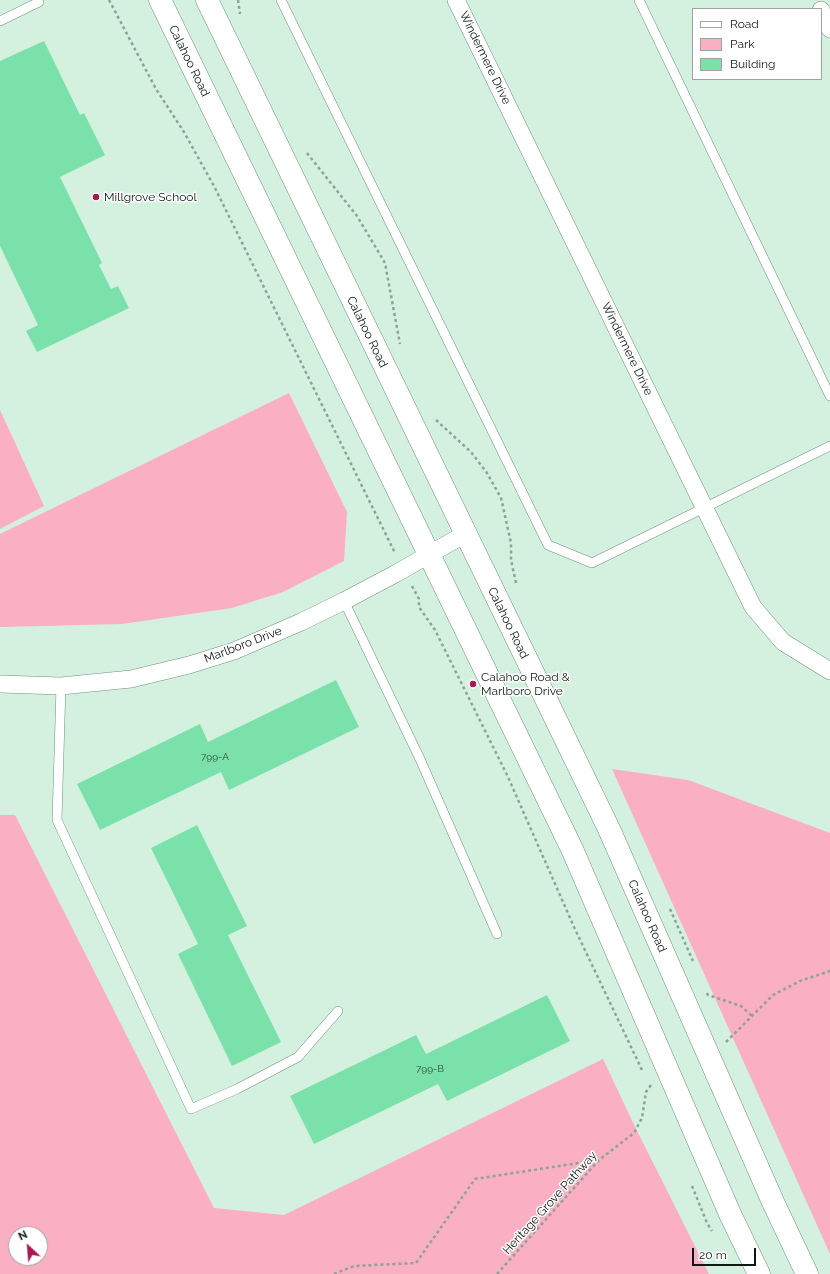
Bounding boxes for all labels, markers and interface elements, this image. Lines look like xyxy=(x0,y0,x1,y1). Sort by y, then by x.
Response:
legend xyxy=(692,8,822,80)
street label: Windermere Drive xyxy=(456,9,514,107)
text: Road xyxy=(730,17,759,31)
street label: Calahoo Road xyxy=(165,23,213,99)
text: Park xyxy=(730,37,755,51)
text: Building xyxy=(730,57,776,71)
place label: Millgrove School xyxy=(104,190,197,204)
marker: Millgrove School xyxy=(91,192,101,202)
street label: Calahoo Road xyxy=(343,294,391,370)
street label: Windermere Drive xyxy=(598,300,656,398)
street label: Calahoo Road xyxy=(484,585,532,661)
street label: Marlboro Drive xyxy=(202,624,284,666)
place label: Calahoo Road & Marlboro Drive xyxy=(481,670,570,698)
marker: Calahoo Road & Marlboro Drive xyxy=(468,679,478,689)
house number: 799-A xyxy=(201,751,229,763)
street label: Calahoo Road xyxy=(625,878,669,954)
house number: 799-B xyxy=(416,1063,444,1075)
street label: Heritage Grove Pathway xyxy=(500,1148,600,1258)
north arrow xyxy=(8,1226,48,1266)
text: N xyxy=(16,1228,30,1243)
scale bar xyxy=(694,1240,758,1266)
text: 20 m xyxy=(699,1248,727,1262)

